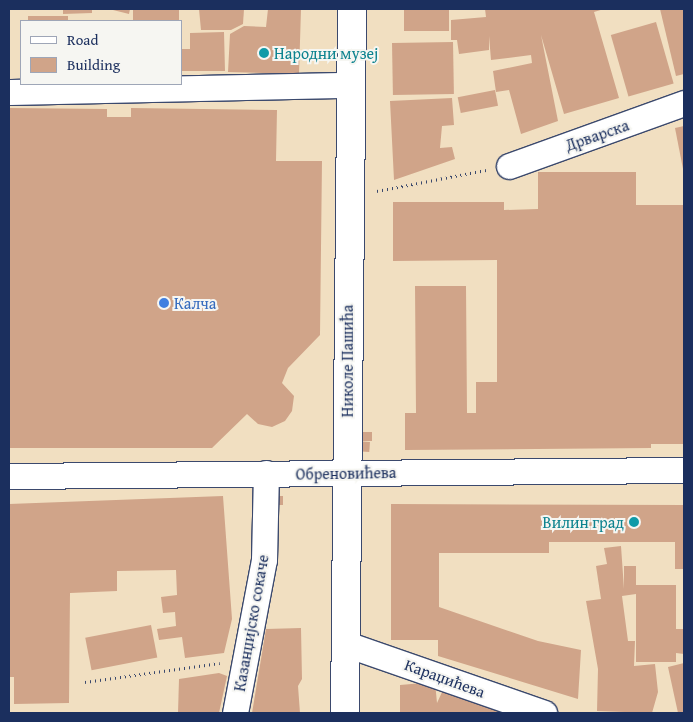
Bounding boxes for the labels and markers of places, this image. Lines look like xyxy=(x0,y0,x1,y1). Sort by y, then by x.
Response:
place label: Народни музеј xyxy=(274,43,378,63)
marker: Народни музеј xyxy=(258,47,270,59)
place label: Калча xyxy=(174,293,216,313)
marker: Калча xyxy=(158,297,170,309)
place label: Вилин град xyxy=(543,512,624,532)
marker: Вилин град xyxy=(628,516,640,528)

